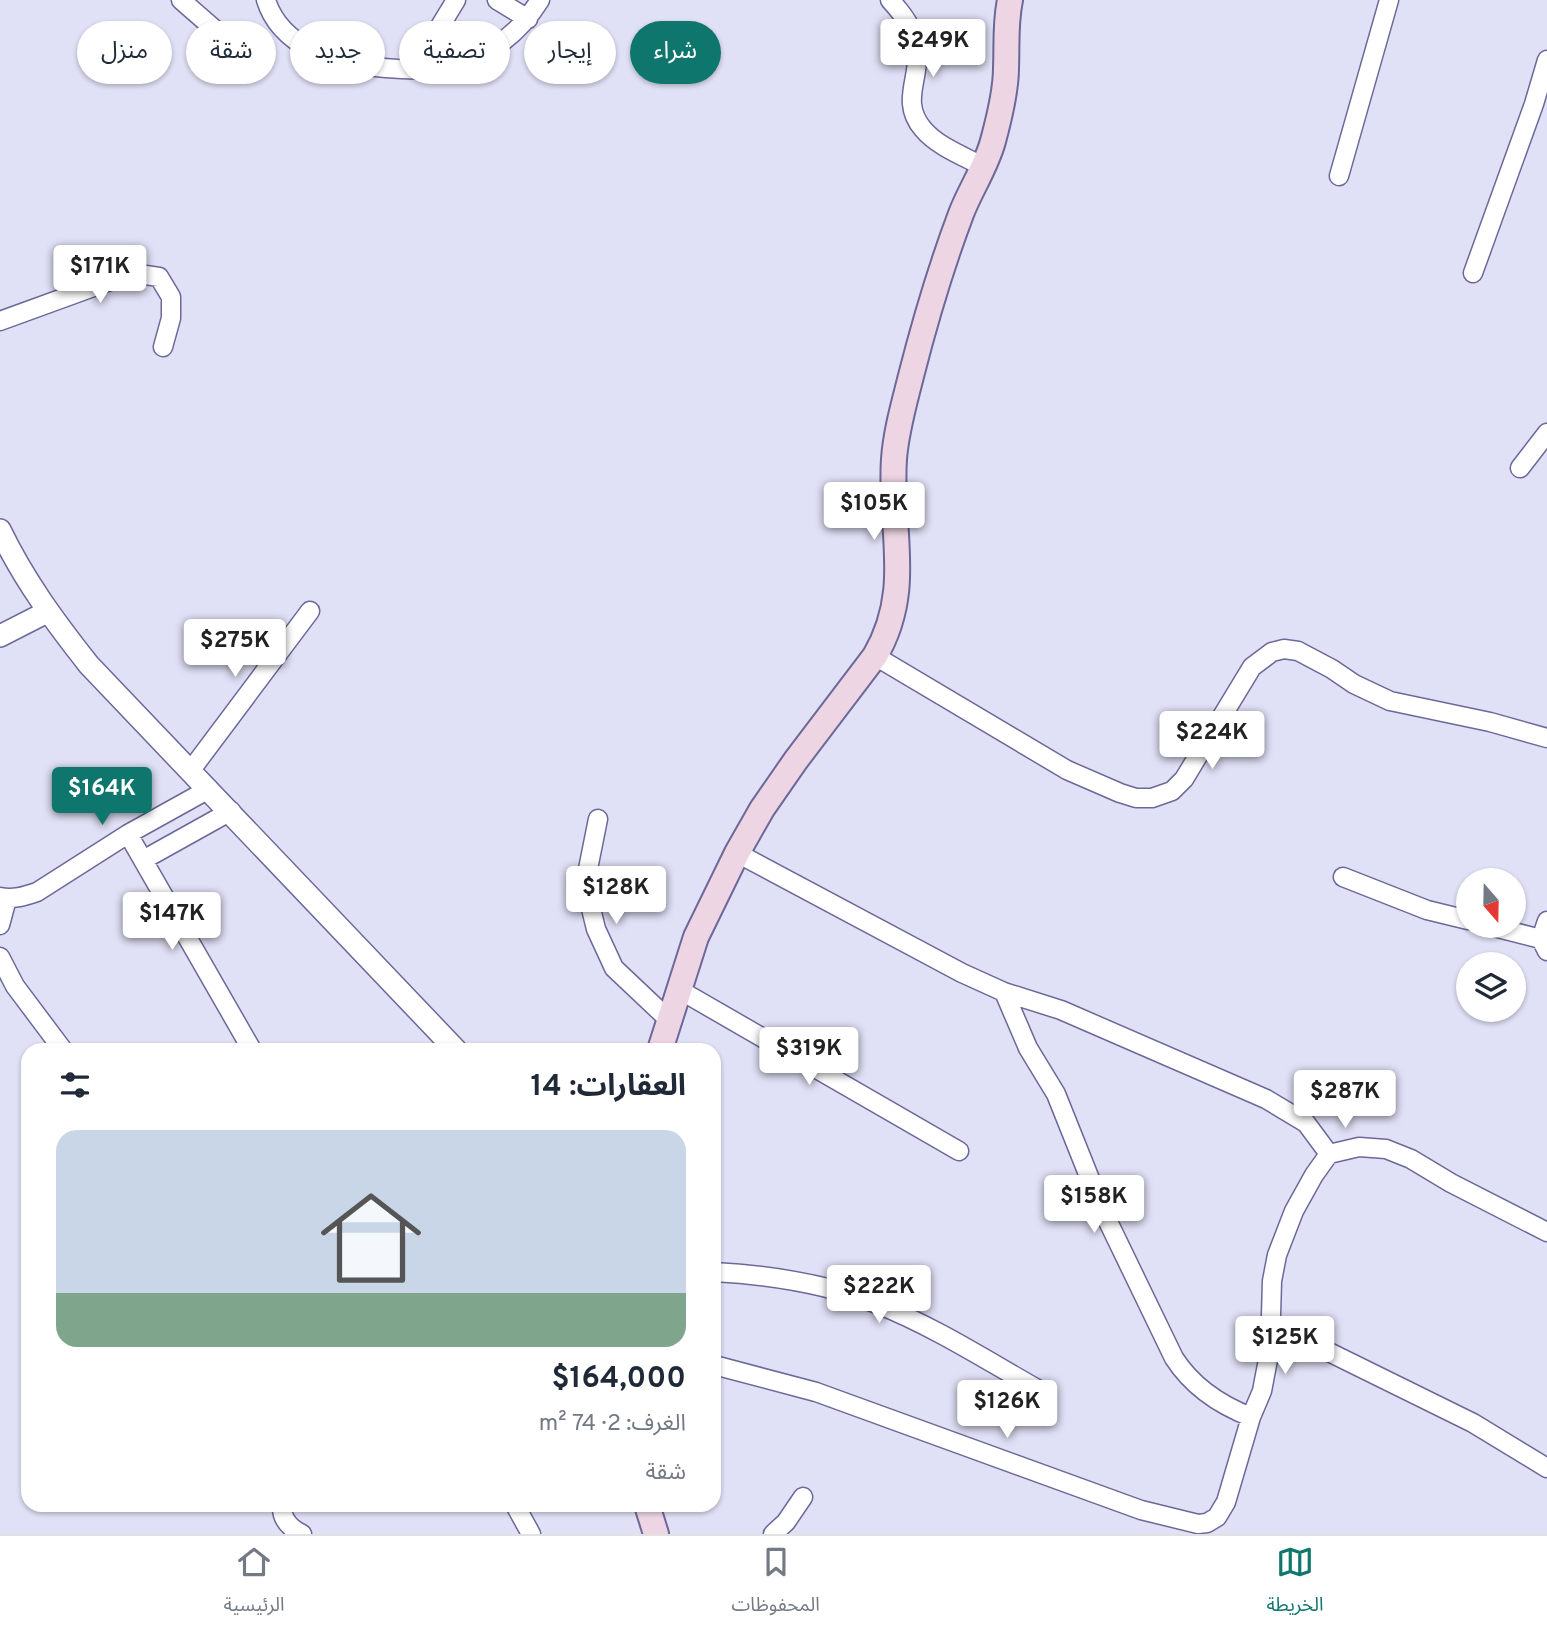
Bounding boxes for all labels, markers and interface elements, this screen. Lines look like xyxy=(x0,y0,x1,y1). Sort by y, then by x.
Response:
pin: $249K xyxy=(884,20,982,79)
chip: منزل xyxy=(77,21,172,84)
chip: شقة xyxy=(186,21,276,84)
chip: جديد xyxy=(290,21,385,84)
chip: تصفية xyxy=(399,21,510,84)
chip: إيجار xyxy=(524,21,616,84)
chip: شراء xyxy=(630,21,721,84)
text: $249K xyxy=(896,27,970,56)
pin: $171K xyxy=(51,246,149,305)
text: $171K xyxy=(69,253,131,282)
pin: $105K xyxy=(825,482,923,542)
text: $105K xyxy=(840,490,908,519)
pin: $275K xyxy=(186,620,284,679)
text: $275K xyxy=(200,627,270,656)
pin: $224K xyxy=(1163,712,1261,771)
text: $224K xyxy=(1175,719,1249,748)
pin: $164K xyxy=(53,768,151,827)
text: $164K xyxy=(68,775,136,804)
pin: $128K xyxy=(567,866,665,926)
north arrow xyxy=(1456,868,1526,938)
map controls xyxy=(1456,868,1526,1022)
text: $128K xyxy=(582,874,650,903)
pin: $147K xyxy=(123,892,221,952)
text: $147K xyxy=(139,900,205,929)
button: layers xyxy=(1456,952,1526,1022)
pin: $319K xyxy=(760,1028,858,1087)
text: $319K xyxy=(775,1035,843,1064)
icon: filters xyxy=(56,1066,94,1104)
text: العقارات: 14 xyxy=(530,1069,686,1106)
pin: $287K xyxy=(1296,1070,1394,1130)
text: $287K xyxy=(1310,1078,1380,1107)
icon: home xyxy=(308,1175,434,1301)
pin: $158K xyxy=(1045,1176,1143,1235)
text: $158K xyxy=(1060,1183,1128,1212)
pin: $222K xyxy=(830,1266,928,1325)
text: $222K xyxy=(843,1273,915,1302)
pin: $125K xyxy=(1236,1316,1334,1376)
text: $125K xyxy=(1251,1324,1319,1353)
text: $164,000 xyxy=(551,1361,686,1398)
pin: $126K xyxy=(958,1380,1056,1440)
text: $126K xyxy=(973,1388,1041,1417)
text: الغرف: 2 · 74 m² xyxy=(539,1410,686,1439)
text: شقة xyxy=(645,1459,686,1488)
tab: الرئيسية xyxy=(223,1543,285,1625)
tab: المحفوظات xyxy=(732,1543,820,1625)
tab: الخريطة xyxy=(1267,1543,1324,1625)

